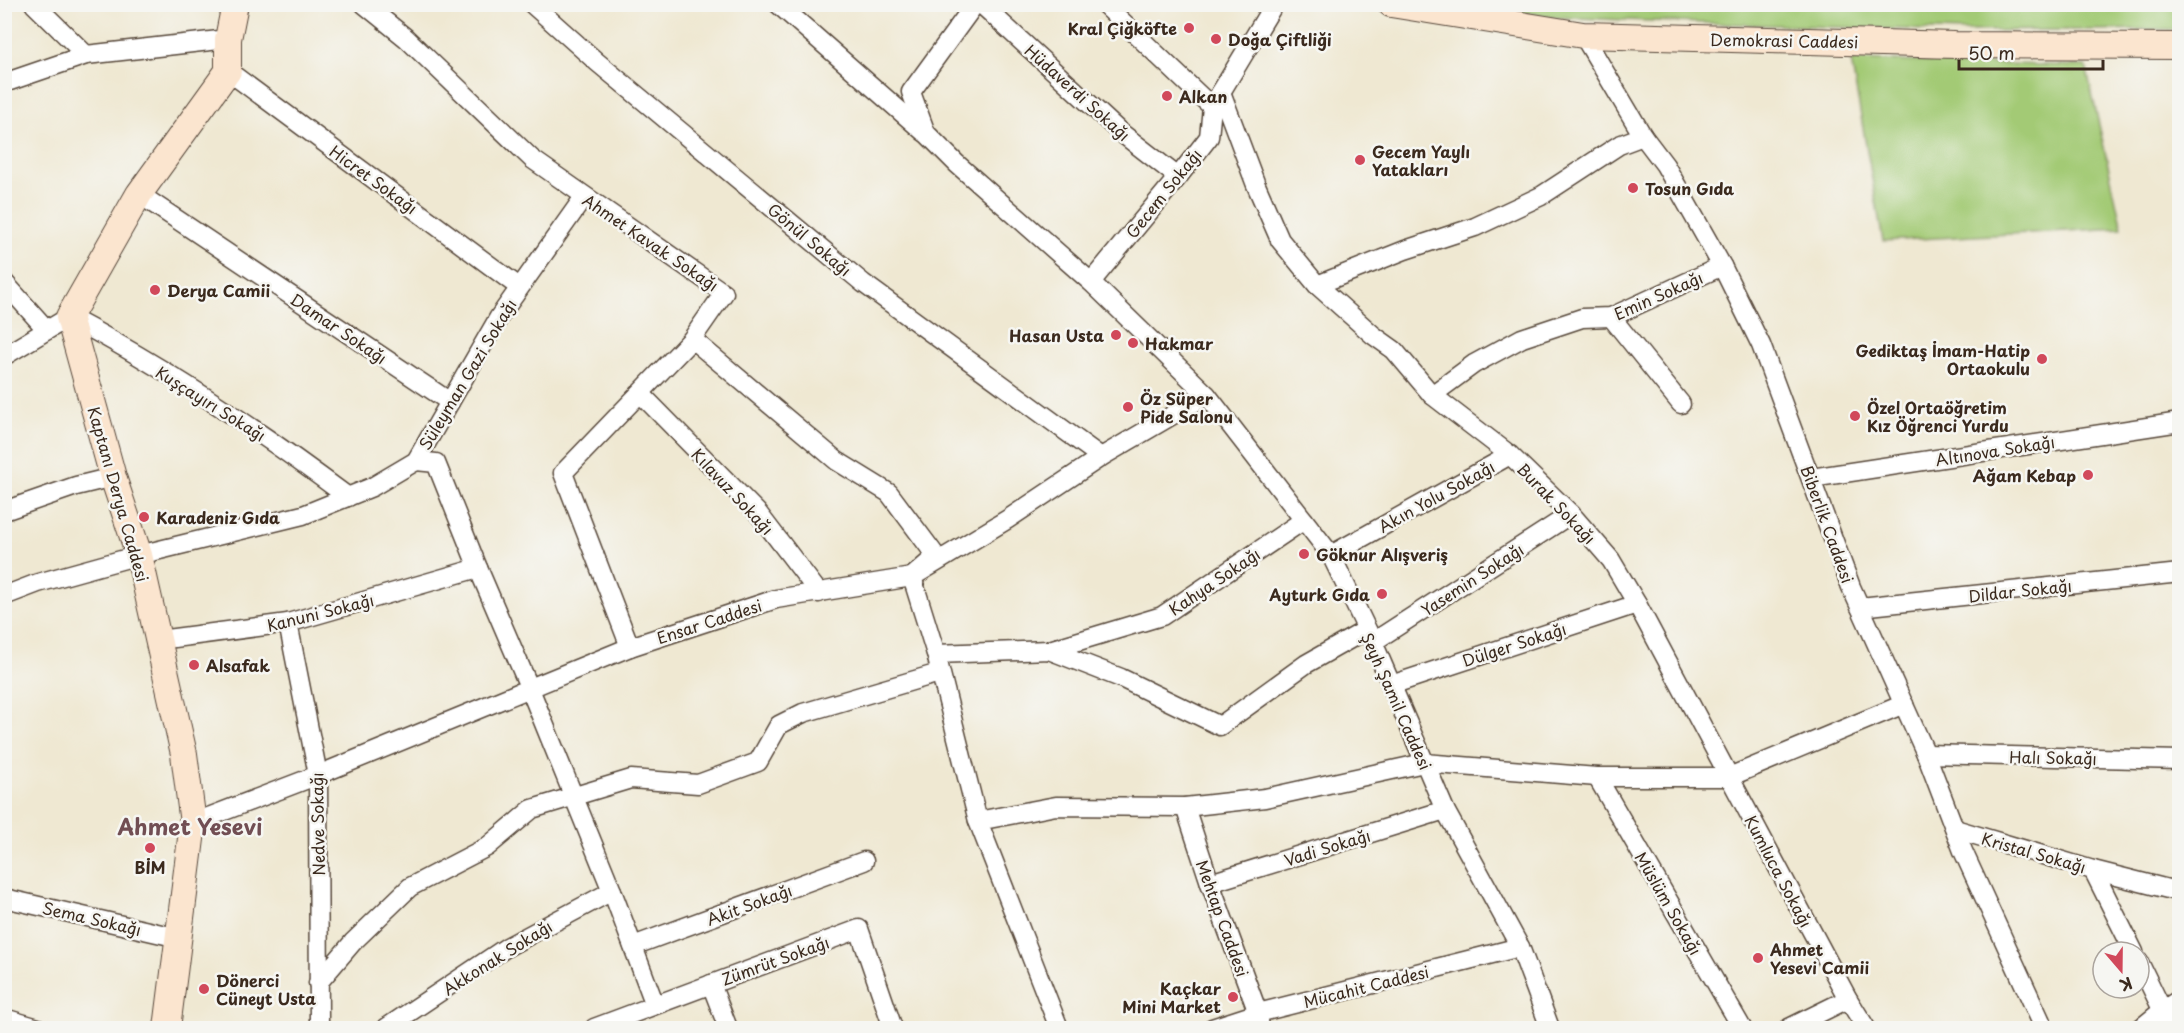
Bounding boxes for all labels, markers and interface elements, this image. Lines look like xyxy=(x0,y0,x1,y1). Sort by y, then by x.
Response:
place label: Kral Çiğköfte xyxy=(1068,16,1177,40)
marker: Kral Çiğköfte xyxy=(1182,21,1196,35)
place label: Doğa Çiftliği xyxy=(1228,27,1332,51)
street label: Demokrasi Caddesi xyxy=(1709,27,1859,53)
marker: Doğa Çiftliği xyxy=(1209,32,1223,46)
scale bar xyxy=(1959,33,2103,71)
street label: Hüdaverdi Sokağı xyxy=(1020,38,1136,146)
text: 50 m xyxy=(1968,39,2015,66)
place label: Alkan xyxy=(1179,84,1227,108)
marker: Alkan xyxy=(1160,89,1174,103)
street label: Hicret Sokağı xyxy=(325,139,423,219)
place label: Gecem Yaylı Yatakları xyxy=(1372,139,1470,181)
street label: Gecem Sokağı xyxy=(1119,143,1207,243)
marker: Gecem Yaylı Yatakları xyxy=(1353,153,1367,167)
place label: Tosun Gıda xyxy=(1645,176,1734,200)
marker: Tosun Gıda xyxy=(1626,181,1640,195)
street label: Ahmet Kavak Sokağı xyxy=(578,188,724,296)
street label: Gönül Sokağı xyxy=(763,197,857,281)
street label: Emin Sokağı xyxy=(1610,265,1706,325)
place label: Derya Camii xyxy=(167,278,270,302)
marker: Derya Camii xyxy=(148,283,162,297)
street label: Damar Sokağı xyxy=(286,287,392,369)
street label: Süleyman Gazi Sokağı xyxy=(412,294,522,454)
place label: Hasan Usta xyxy=(1009,323,1104,347)
marker: Hasan Usta xyxy=(1109,328,1123,342)
place label: Hakmar xyxy=(1145,331,1214,355)
marker: Hakmar xyxy=(1126,336,1140,350)
place label: Gediktaş İmam-Hatip Ortaokulu xyxy=(1855,338,2030,380)
marker: Gediktaş İmam-Hatip Ortaokulu xyxy=(2035,352,2049,366)
street label: Kuşçayırı Sokağı xyxy=(151,359,271,447)
place label: Öz Süper Pide Salonu xyxy=(1140,386,1233,428)
place label: Özel Ortaöğretim Kız Öğrenci Yurdu xyxy=(1867,395,2009,437)
marker: Öz Süper Pide Salonu xyxy=(1121,400,1135,414)
street label: Kaptanı Derya Caddesi xyxy=(82,404,156,584)
marker: Özel Ortaöğretim Kız Öğrenci Yurdu xyxy=(1848,409,1862,423)
street label: Altınova Sokağı xyxy=(1934,429,2056,471)
street label: Kılavuz Sokağı xyxy=(686,442,780,540)
street label: Akın Yolu Sokağı xyxy=(1373,454,1499,538)
street label: Burak Sokağı xyxy=(1512,457,1602,549)
street label: Biberlik Caddesi xyxy=(1796,462,1860,586)
place label: Ağam Kebap xyxy=(1973,463,2076,487)
marker: Ağam Kebap xyxy=(2081,468,2095,482)
place label: Karadeniz Gıda xyxy=(156,505,280,529)
marker: Karadeniz Gıda xyxy=(137,510,151,524)
street label: Yasemin Sokağı xyxy=(1416,537,1528,621)
street label: Kahya Sokağı xyxy=(1163,541,1265,621)
place label: Göknur Alışveriş xyxy=(1316,542,1448,566)
marker: Göknur Alışveriş xyxy=(1297,547,1311,561)
street label: Dildar Sokağı xyxy=(1967,573,2073,607)
place label: Ayturk Gıda xyxy=(1268,582,1370,606)
street label: Kanuni Sokağı xyxy=(264,587,376,637)
marker: Ayturk Gıda xyxy=(1375,587,1389,601)
street label: Ensar Caddesi xyxy=(653,593,765,649)
street label: Dülger Sokağı xyxy=(1459,616,1569,672)
street label: Şeyh Şamil Caddesi xyxy=(1356,628,1438,774)
place label: Alsafak xyxy=(206,653,270,677)
marker: Alsafak xyxy=(187,658,201,672)
street label: Halı Sokağı xyxy=(2009,744,2097,770)
street label: Nedve Sokağı xyxy=(304,772,330,876)
district label: Ahmet Yesevi xyxy=(116,809,263,842)
street label: Kumluca Sokağı xyxy=(1739,811,1819,931)
street label: Vadi Sokağı xyxy=(1281,822,1373,872)
street label: Kristal Sokağı xyxy=(1979,826,2089,878)
marker: BİM xyxy=(143,841,157,855)
street label: Müslüm Sokağı xyxy=(1630,847,1708,959)
place label: BİM xyxy=(134,855,166,879)
street label: Mehtap Caddesi xyxy=(1191,856,1255,980)
street label: Akit Sokağı xyxy=(703,877,795,931)
street label: Sema Sokağı xyxy=(40,895,144,941)
street label: Akkonak Sokağı xyxy=(438,914,556,1000)
street label: Zümrüt Sokağı xyxy=(718,929,832,991)
place label: Ahmet Yesevi Camii xyxy=(1769,937,1869,979)
north arrow xyxy=(2091,940,2151,1000)
marker: Ahmet Yesevi Camii xyxy=(1751,951,1765,965)
street label: Mücahit Caddesi xyxy=(1301,959,1431,1013)
place label: Dönerci Cüneyt Usta xyxy=(216,968,316,1010)
text: K xyxy=(2117,972,2136,998)
place label: Kaçkar Mini Market xyxy=(1122,976,1222,1018)
marker: Dönerci Cüneyt Usta xyxy=(197,982,211,996)
marker: Kaçkar Mini Market xyxy=(1226,990,1240,1004)

